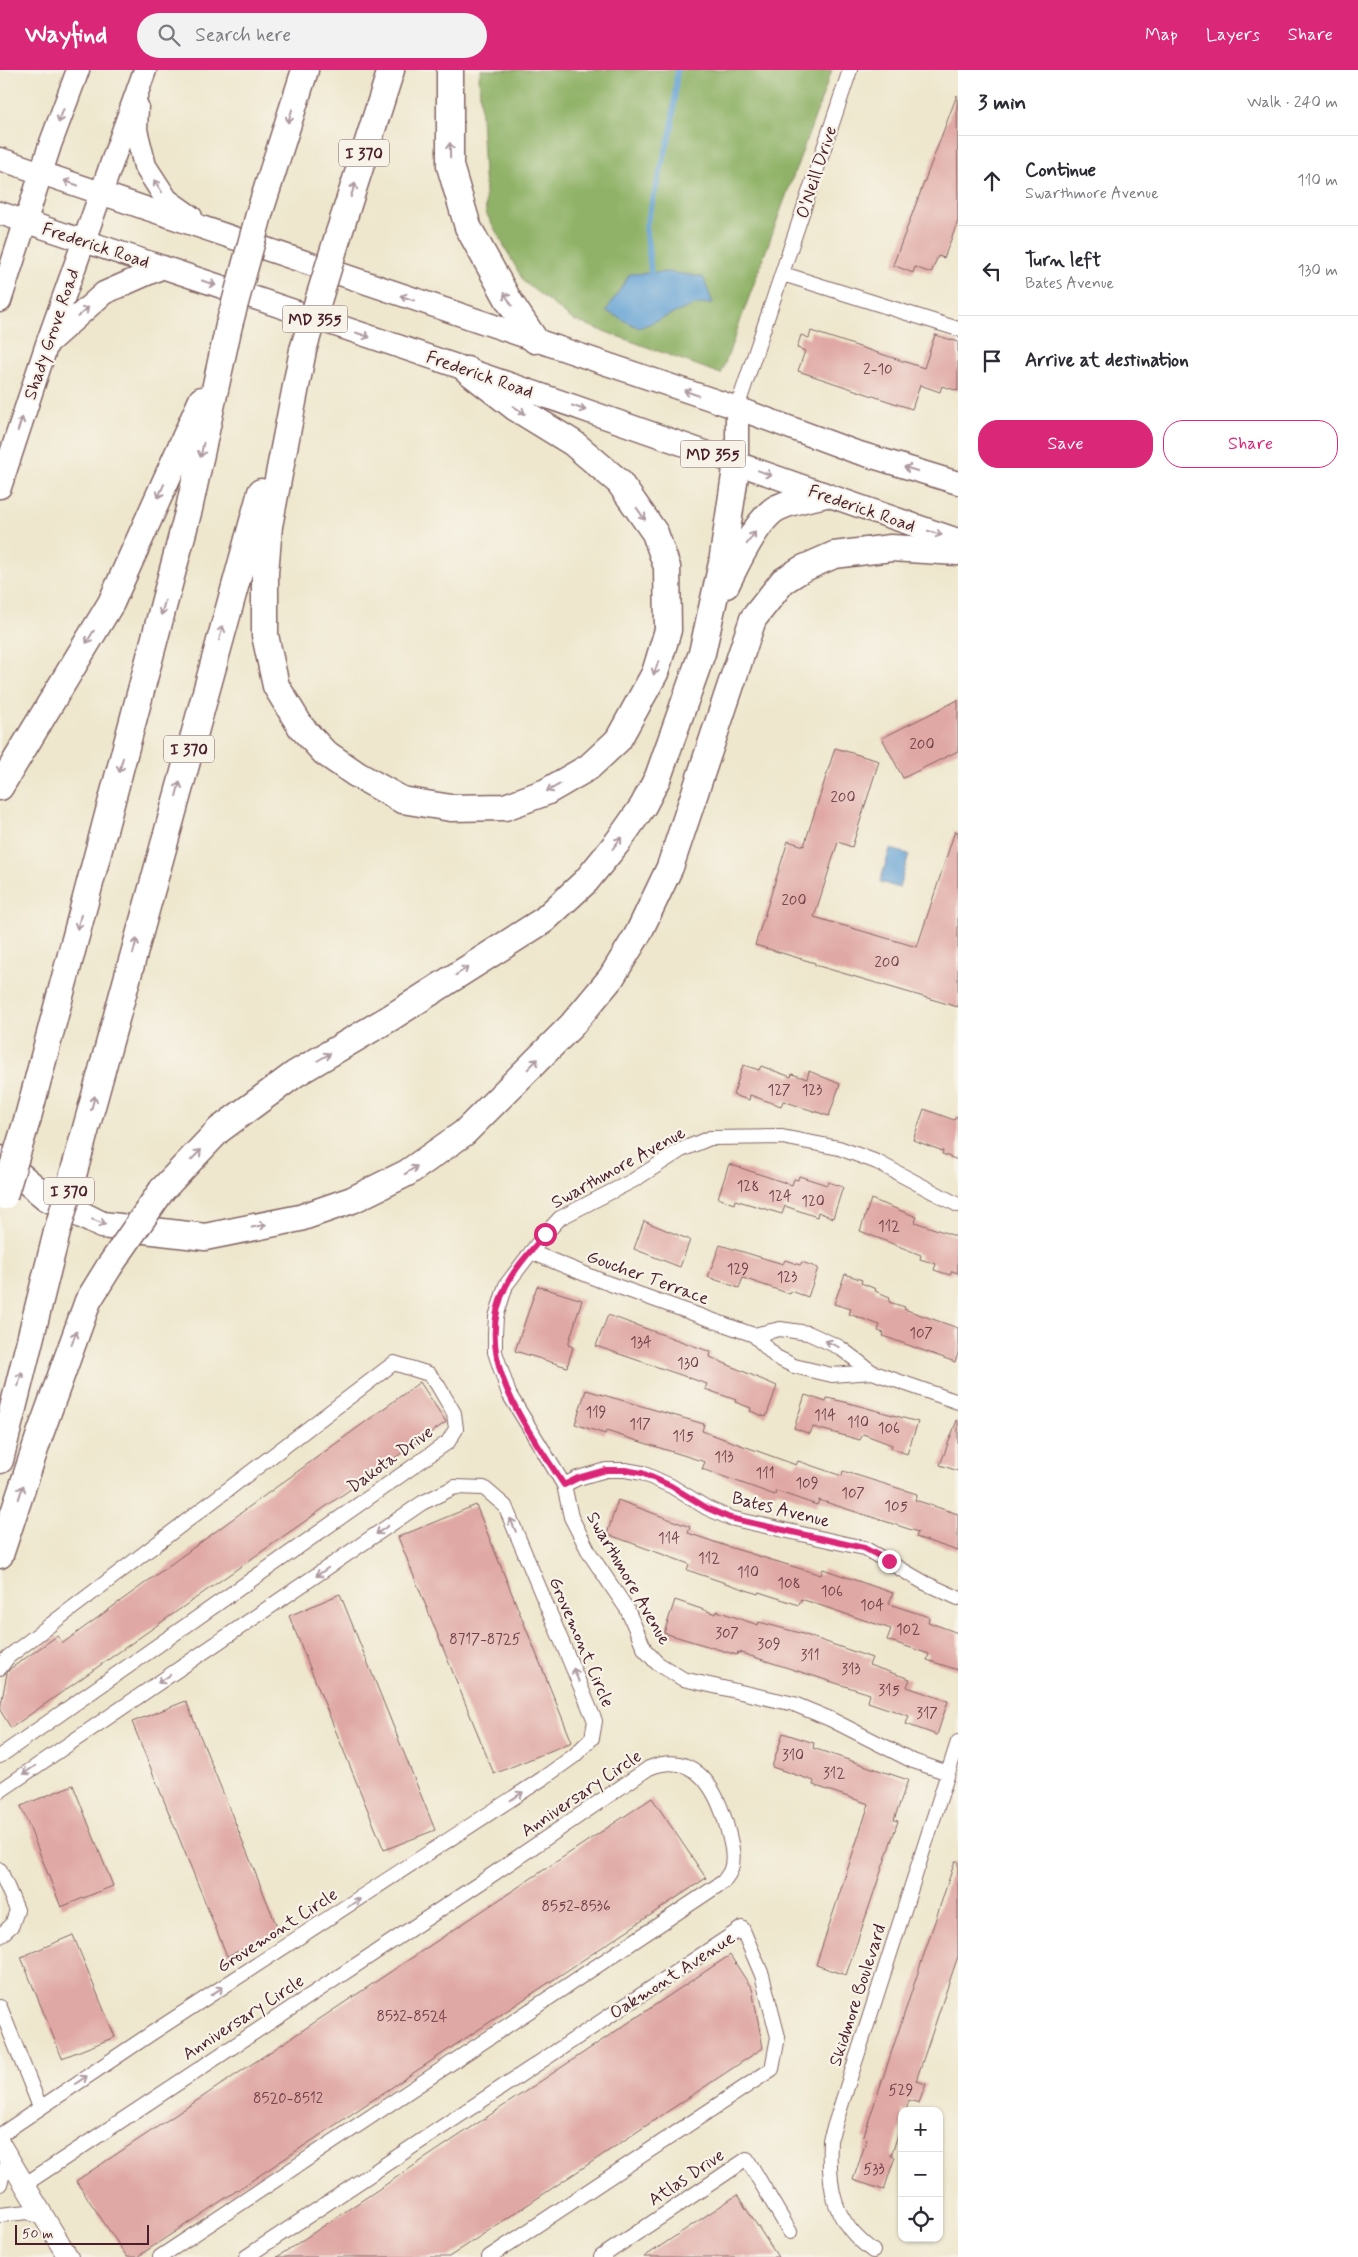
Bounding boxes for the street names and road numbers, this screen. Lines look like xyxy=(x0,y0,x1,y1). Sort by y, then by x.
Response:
street label: O'Neill Drive xyxy=(791,123,843,222)
road number: I 370 xyxy=(339,140,389,166)
street label: Frederick Road xyxy=(39,217,152,275)
street label: Shady Grove Road xyxy=(18,266,86,403)
road number: MD 355 xyxy=(282,305,348,332)
street label: Frederick Road xyxy=(423,345,536,404)
road number: MD 355 xyxy=(680,440,746,468)
street label: Frederick Road xyxy=(805,479,918,538)
road number: I 370 xyxy=(164,736,214,762)
street label: Swarthmore Avenue xyxy=(547,1121,690,1215)
road number: I 370 xyxy=(44,1178,94,1204)
street label: Goucher Terrace xyxy=(583,1245,712,1311)
street label: Dakota Drive xyxy=(343,1420,438,1499)
street label: Bates Avenue xyxy=(729,1486,832,1534)
street label: Swarthmore Avenue xyxy=(580,1507,676,1650)
street label: Grovemont Circle xyxy=(543,1573,619,1711)
street label: Anniversary Circle xyxy=(516,1745,647,1843)
street label: Grovemont Circle xyxy=(212,1883,343,1979)
street label: Skidmore Boulevard xyxy=(824,1921,892,2069)
street label: Oakmont Avenue xyxy=(605,1926,740,2025)
street label: Anniversary Circle xyxy=(178,1969,309,2066)
street label: Atlas Drive xyxy=(644,2144,729,2212)

